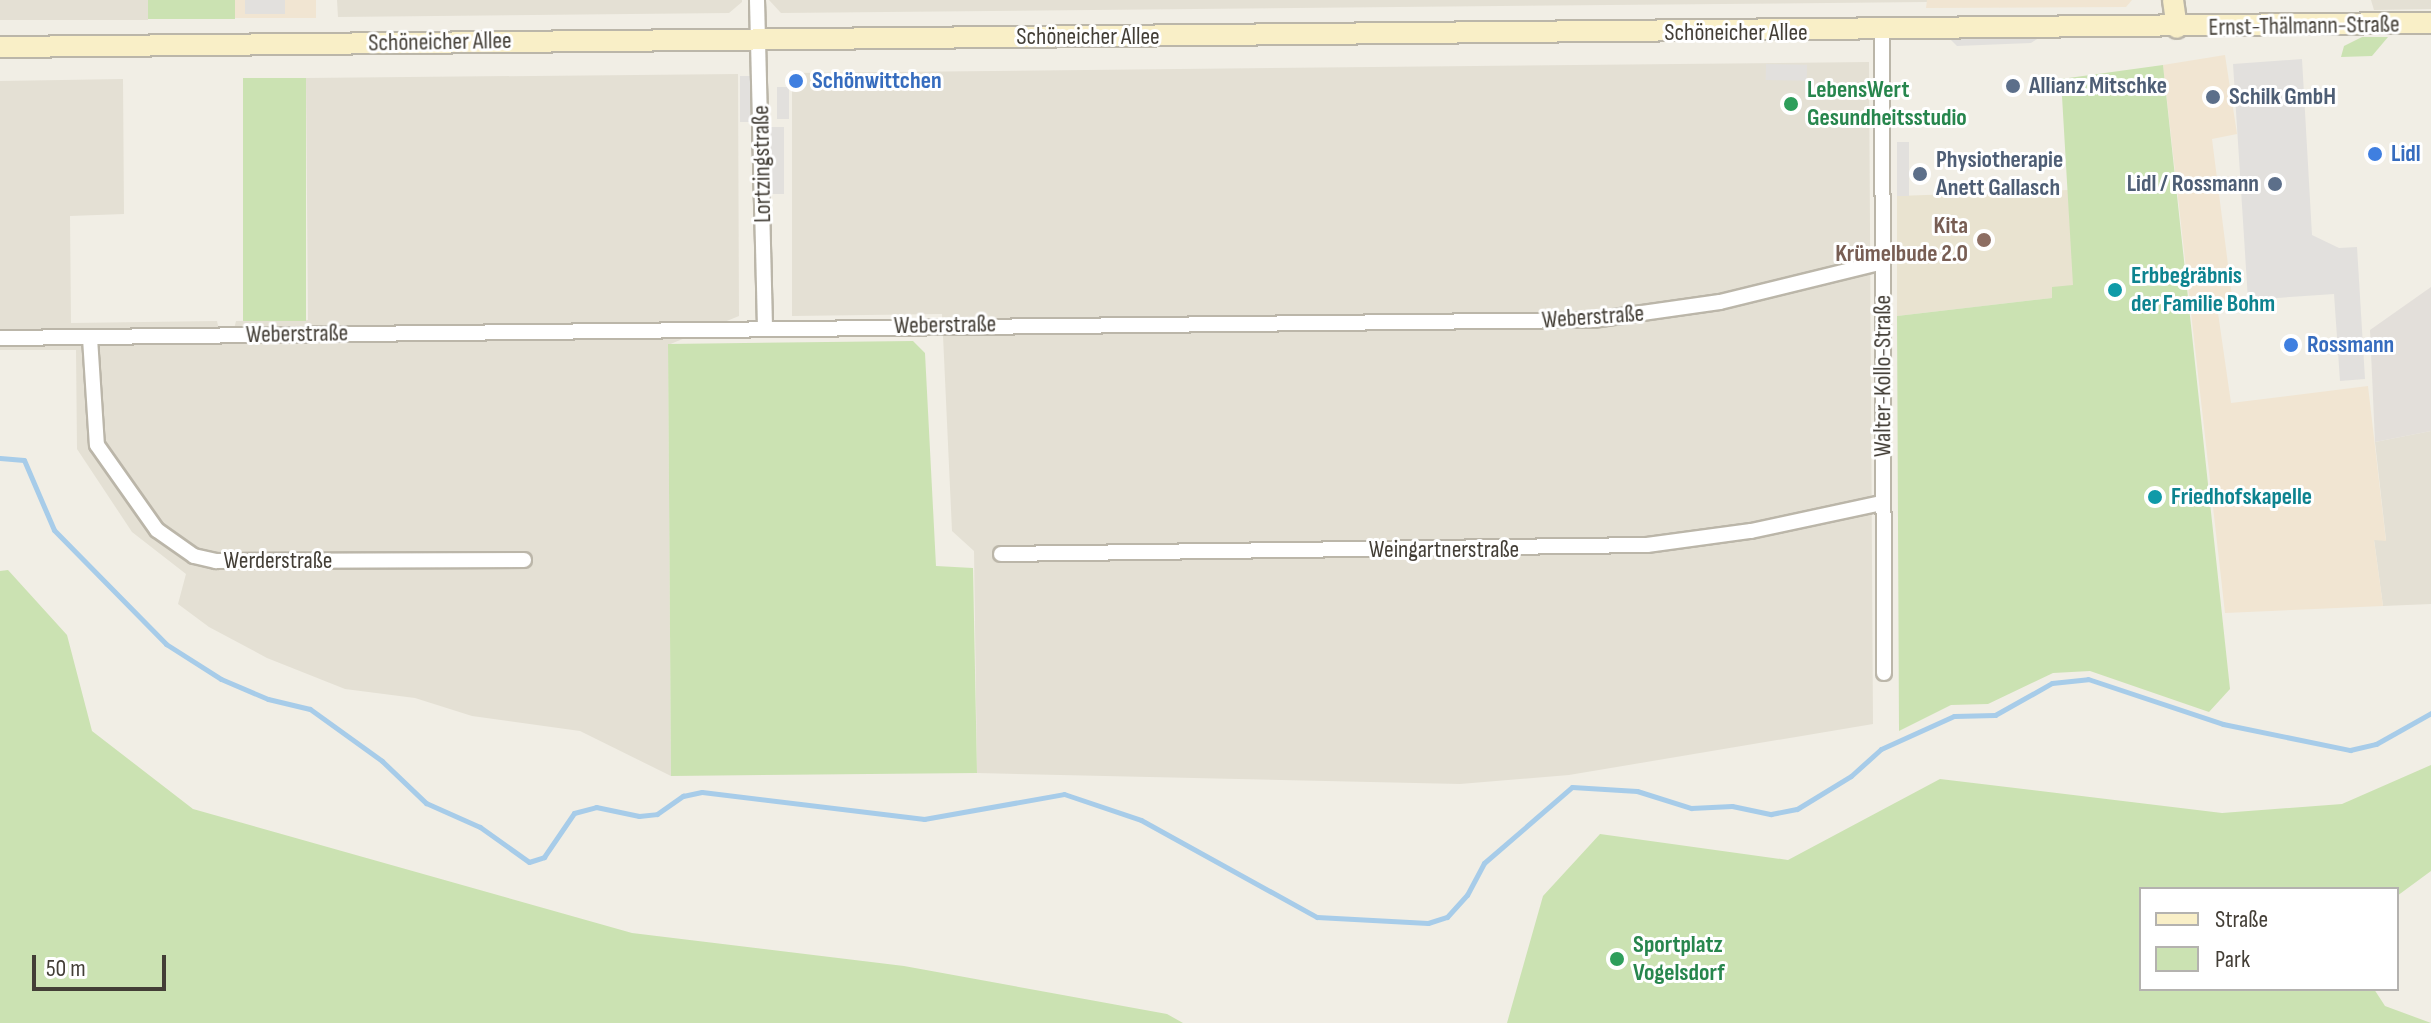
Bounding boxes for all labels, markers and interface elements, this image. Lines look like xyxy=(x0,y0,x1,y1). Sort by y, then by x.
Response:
street label: Ernst-Thälmann-Straße xyxy=(2208,10,2400,42)
street label: Schöneicher Allee xyxy=(1664,19,1808,47)
street label: Schöneicher Allee xyxy=(1016,23,1160,51)
street label: Schöneicher Allee xyxy=(368,26,512,58)
place label: Schönwittchen xyxy=(812,67,942,95)
marker: Schönwittchen xyxy=(787,72,805,90)
place label: Allianz Mitschke xyxy=(2029,72,2167,100)
place label: LebensWert Gesundheitsstudio xyxy=(1807,76,1967,132)
marker: Allianz Mitschke xyxy=(2004,77,2022,95)
place label: Schilk GmbH xyxy=(2229,83,2336,111)
marker: Schilk GmbH xyxy=(2204,88,2222,106)
marker: LebensWert Gesundheitsstudio xyxy=(1782,95,1800,113)
street label: Lortzingstraße xyxy=(747,105,777,223)
place label: Lidl xyxy=(2391,140,2421,168)
marker: Lidl xyxy=(2366,145,2384,163)
place label: Physiotherapie Anett Gallasch xyxy=(1936,146,2063,202)
marker: Physiotherapie Anett Gallasch xyxy=(1911,165,1929,183)
place label: Lidl / Rossmann xyxy=(2127,170,2259,198)
marker: Lidl / Rossmann xyxy=(2266,175,2284,193)
place label: Kita Krümelbude 2.0 xyxy=(1835,212,1968,268)
marker: Kita Krümelbude 2.0 xyxy=(1975,231,1993,249)
place label: Erbbegräbnis der Familie Bohm xyxy=(2131,262,2275,318)
marker: Erbbegräbnis der Familie Bohm xyxy=(2106,281,2124,299)
street label: Walter-Kollo-Straße xyxy=(1869,295,1897,457)
street label: Weberstraße xyxy=(1541,299,1645,335)
street label: Weberstraße xyxy=(894,310,996,340)
street label: Weberstraße xyxy=(246,319,348,349)
place label: Rossmann xyxy=(2307,331,2394,359)
marker: Rossmann xyxy=(2282,336,2300,354)
place label: Friedhofskapelle xyxy=(2171,483,2312,511)
marker: Friedhofskapelle xyxy=(2146,488,2164,506)
street label: Weingartnerstraße xyxy=(1369,536,1519,564)
street label: Werderstraße xyxy=(224,547,332,575)
legend xyxy=(2139,887,2399,991)
text: Straße xyxy=(2215,905,2268,934)
place label: Sportplatz Vogelsdorf xyxy=(1633,931,1725,987)
scale bar xyxy=(36,939,170,989)
text: Park xyxy=(2215,945,2250,974)
marker: Sportplatz Vogelsdorf xyxy=(1608,950,1626,968)
text: 50 m xyxy=(46,954,86,983)

